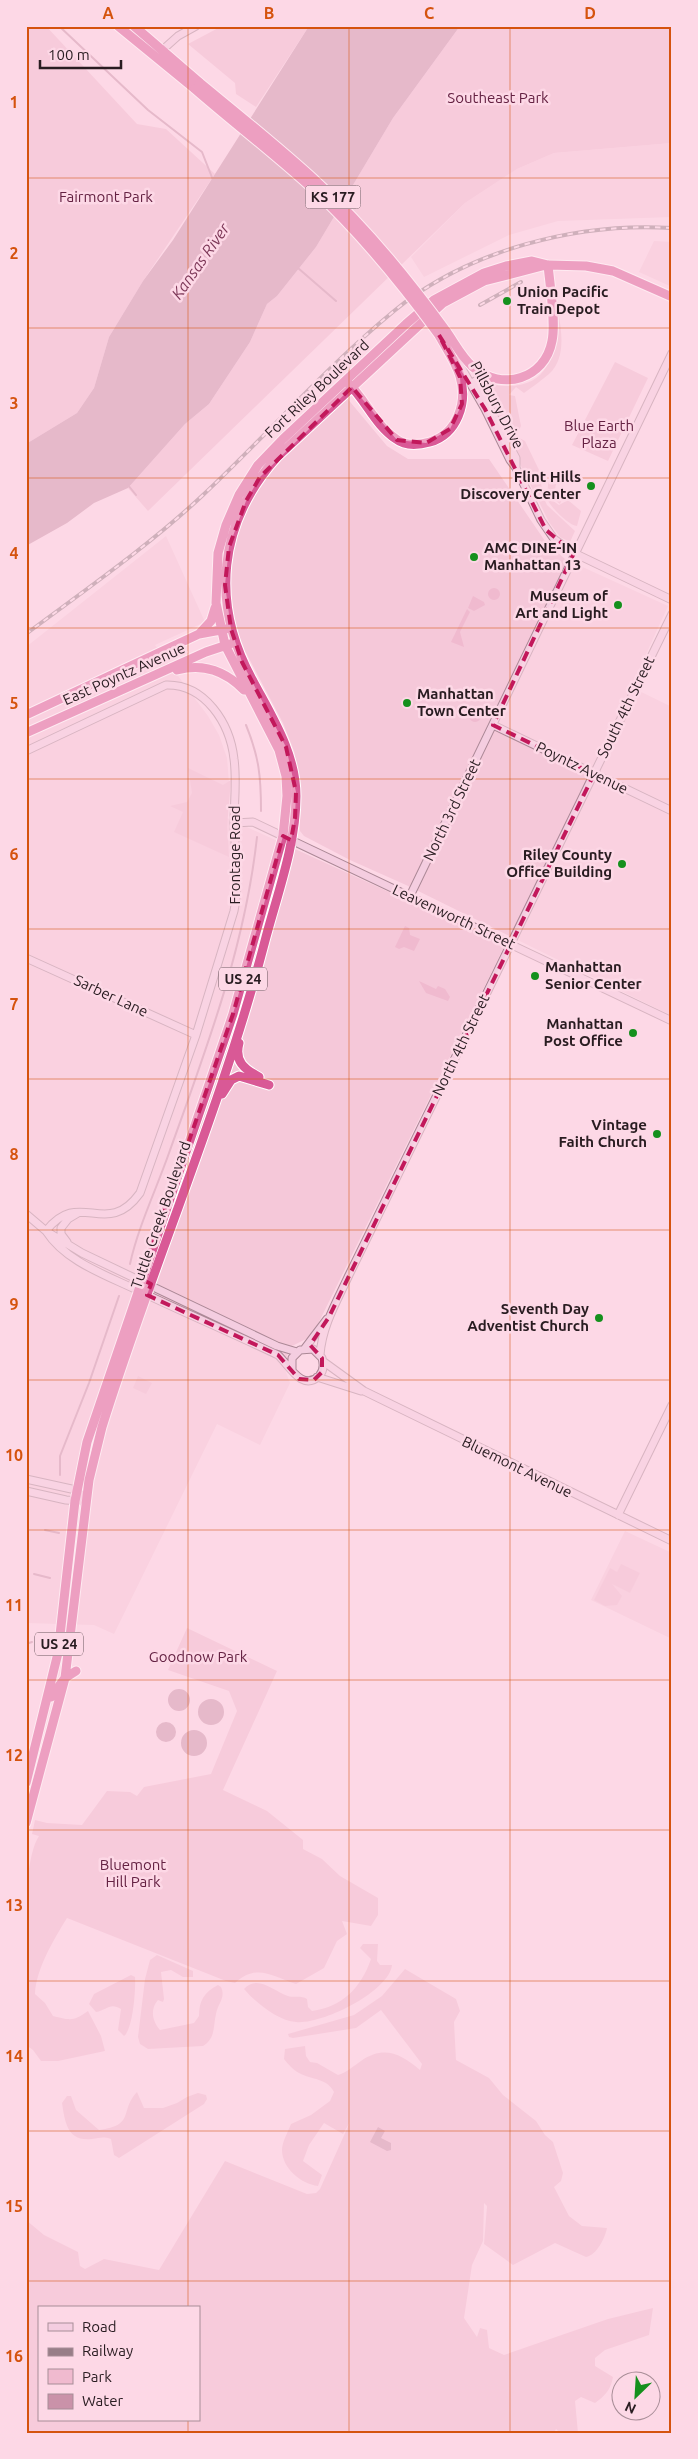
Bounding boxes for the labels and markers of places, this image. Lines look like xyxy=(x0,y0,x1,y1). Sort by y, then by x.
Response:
place label: Union Pacific Train Depot xyxy=(517,283,608,317)
marker: Union Pacific Train Depot xyxy=(501,295,513,307)
place label: Flint Hills Discovery Center xyxy=(460,468,582,502)
marker: Flint Hills Discovery Center xyxy=(585,480,597,492)
place label: AMC DINE-IN Manhattan 13 xyxy=(484,539,581,573)
marker: AMC DINE-IN Manhattan 13 xyxy=(468,551,480,563)
place label: Museum of Art and Light xyxy=(515,587,609,621)
marker: Museum of Art and Light xyxy=(612,599,624,611)
place label: Manhattan Town Center xyxy=(417,685,507,719)
marker: Manhattan Town Center xyxy=(401,697,413,709)
place label: Riley County Office Building xyxy=(506,846,612,880)
marker: Riley County Office Building xyxy=(616,858,628,870)
place label: Manhattan Senior Center xyxy=(545,958,643,992)
marker: Manhattan Senior Center xyxy=(529,970,541,982)
place label: Manhattan Post Office xyxy=(544,1015,623,1049)
marker: Manhattan Post Office xyxy=(627,1027,639,1039)
place label: Vintage Faith Church xyxy=(559,1116,647,1150)
marker: Vintage Faith Church xyxy=(651,1128,663,1140)
place label: Seventh Day Adventist Church xyxy=(467,1300,589,1334)
marker: Seventh Day Adventist Church xyxy=(593,1312,605,1324)

